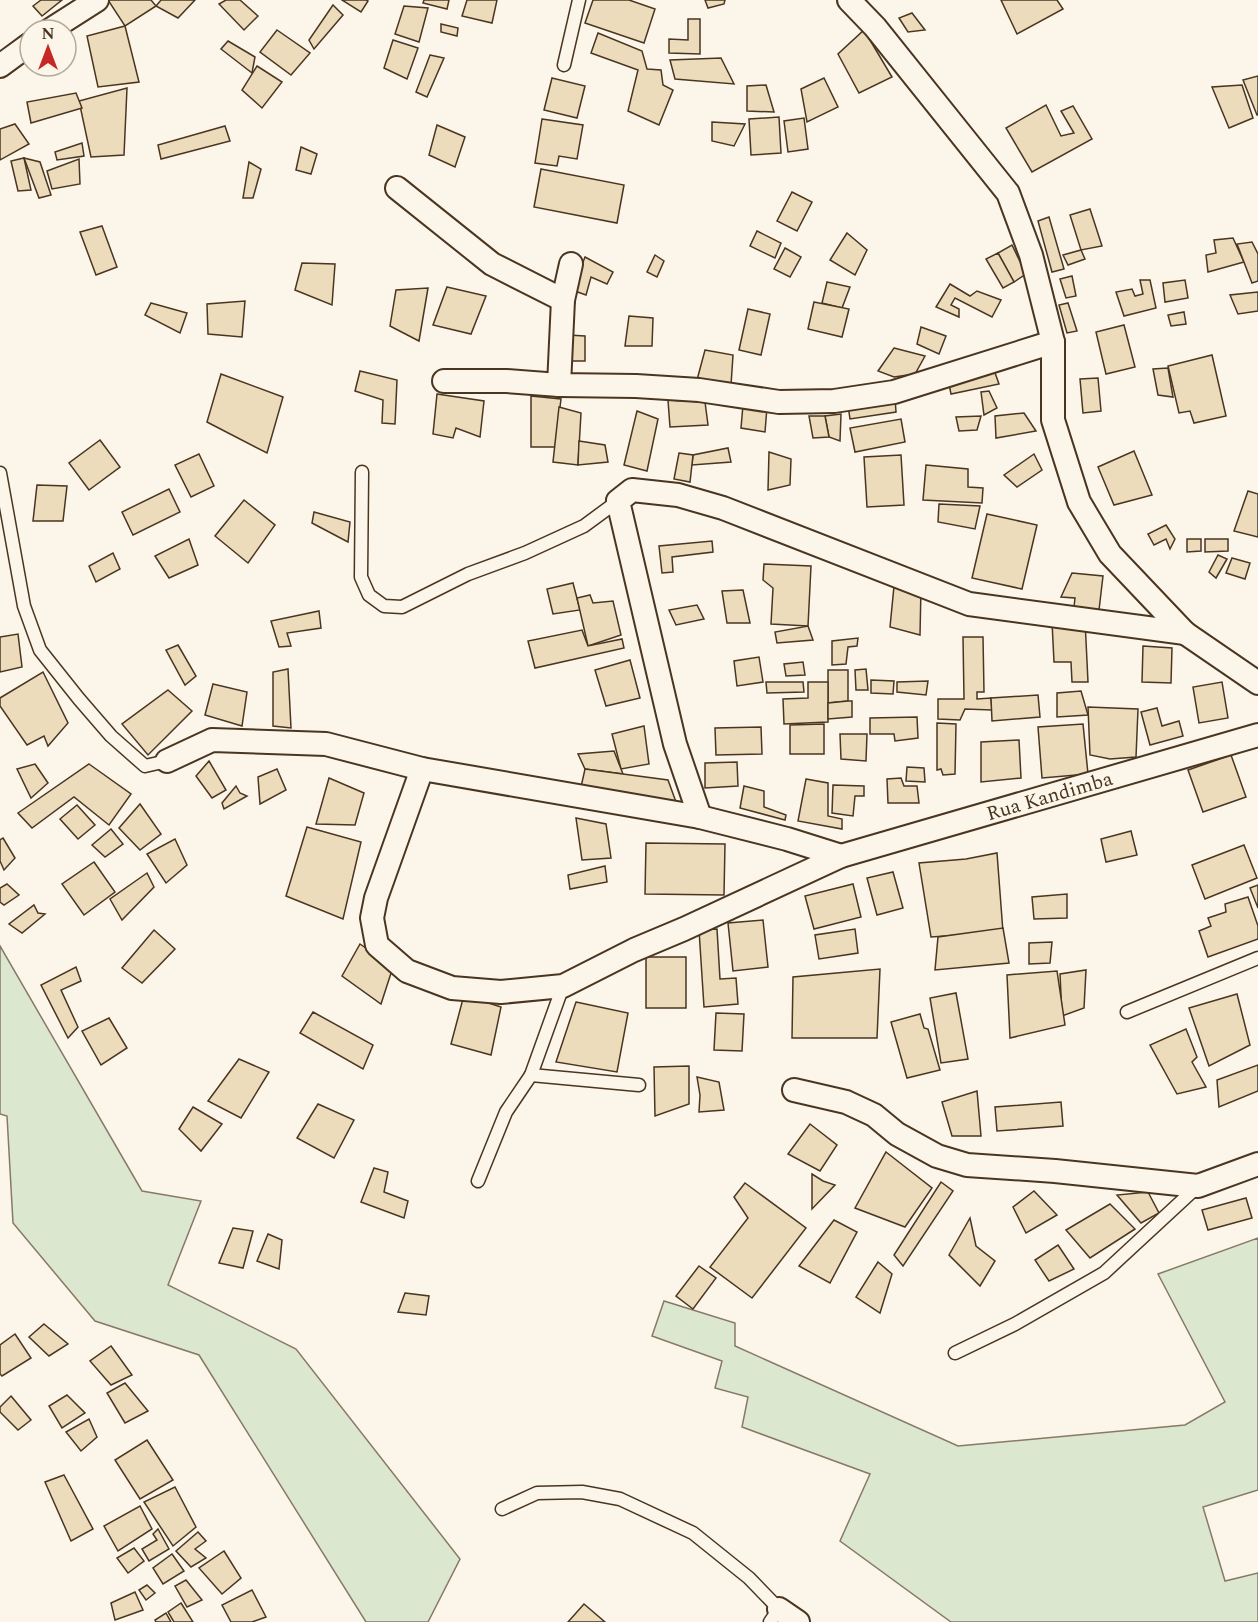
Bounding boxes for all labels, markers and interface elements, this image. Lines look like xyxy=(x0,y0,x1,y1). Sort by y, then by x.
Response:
north arrow xyxy=(18,18,78,78)
text: N xyxy=(41,22,55,46)
street label: Rua Kandimba xyxy=(983,764,1117,829)

